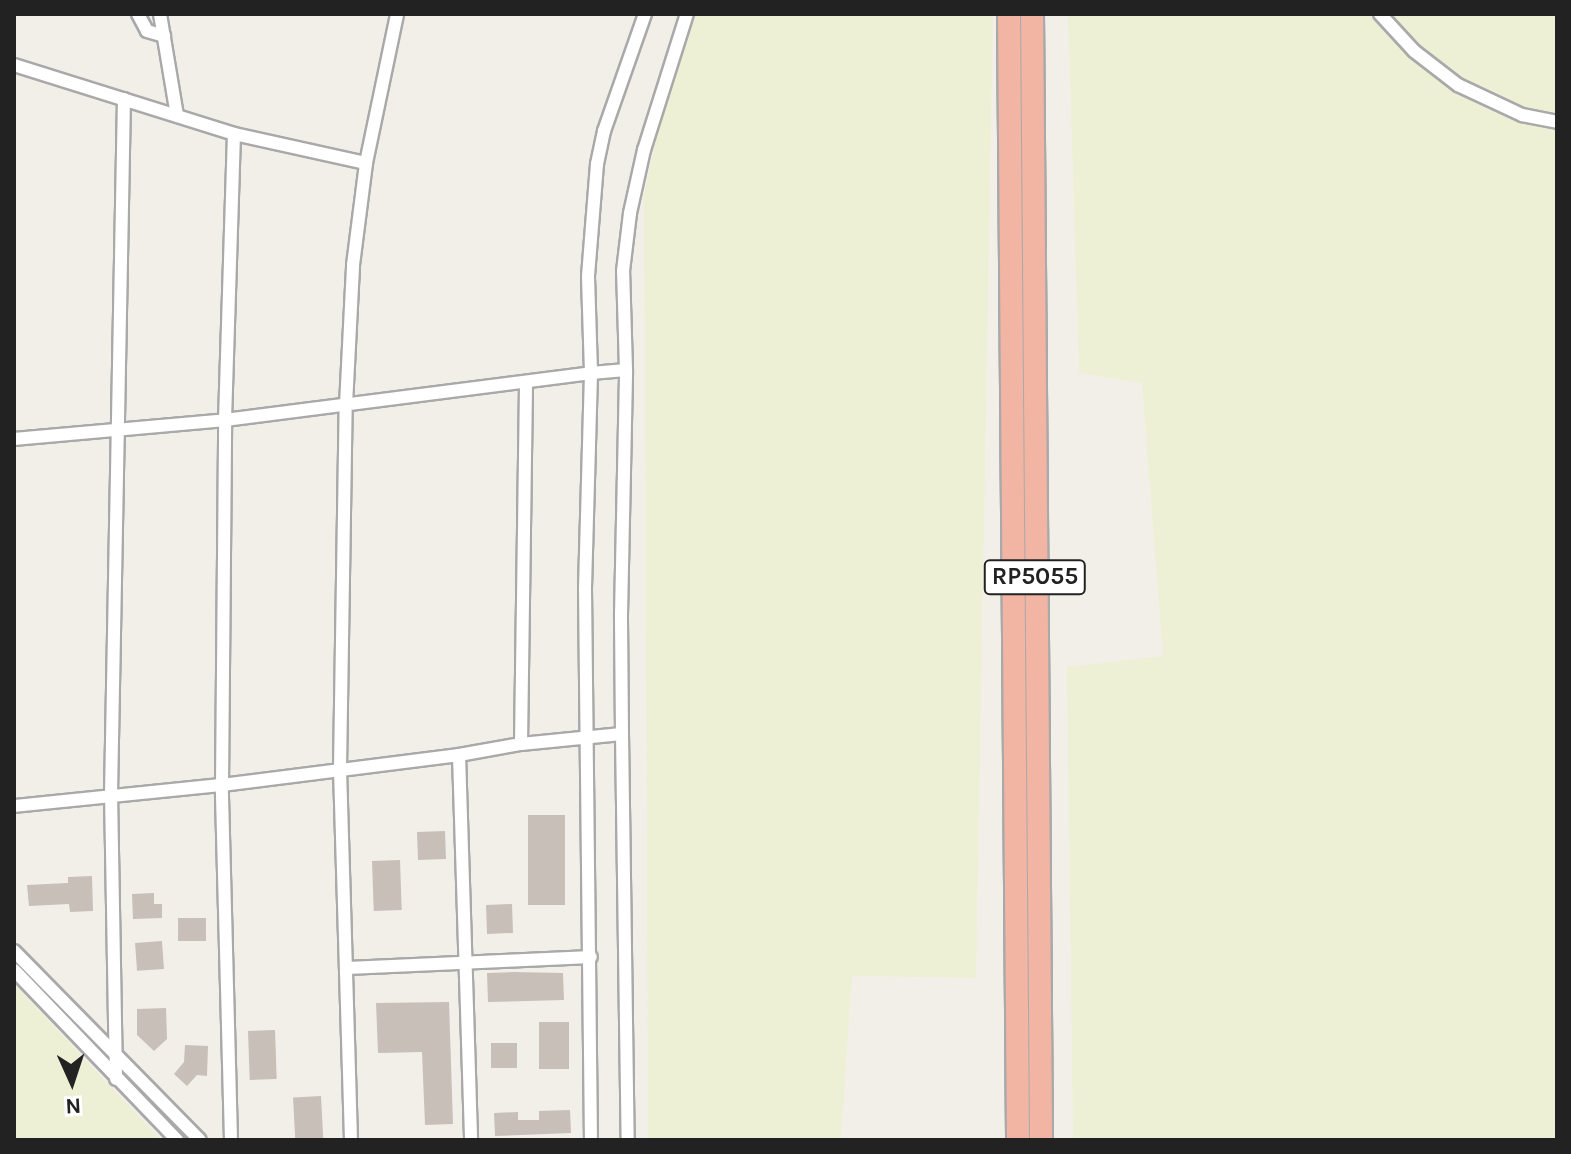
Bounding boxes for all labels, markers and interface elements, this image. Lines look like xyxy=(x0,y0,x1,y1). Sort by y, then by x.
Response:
road number: RP5055 xyxy=(983,557,1087,597)
north arrow xyxy=(32,1042,112,1122)
text: N xyxy=(65,1093,82,1119)

